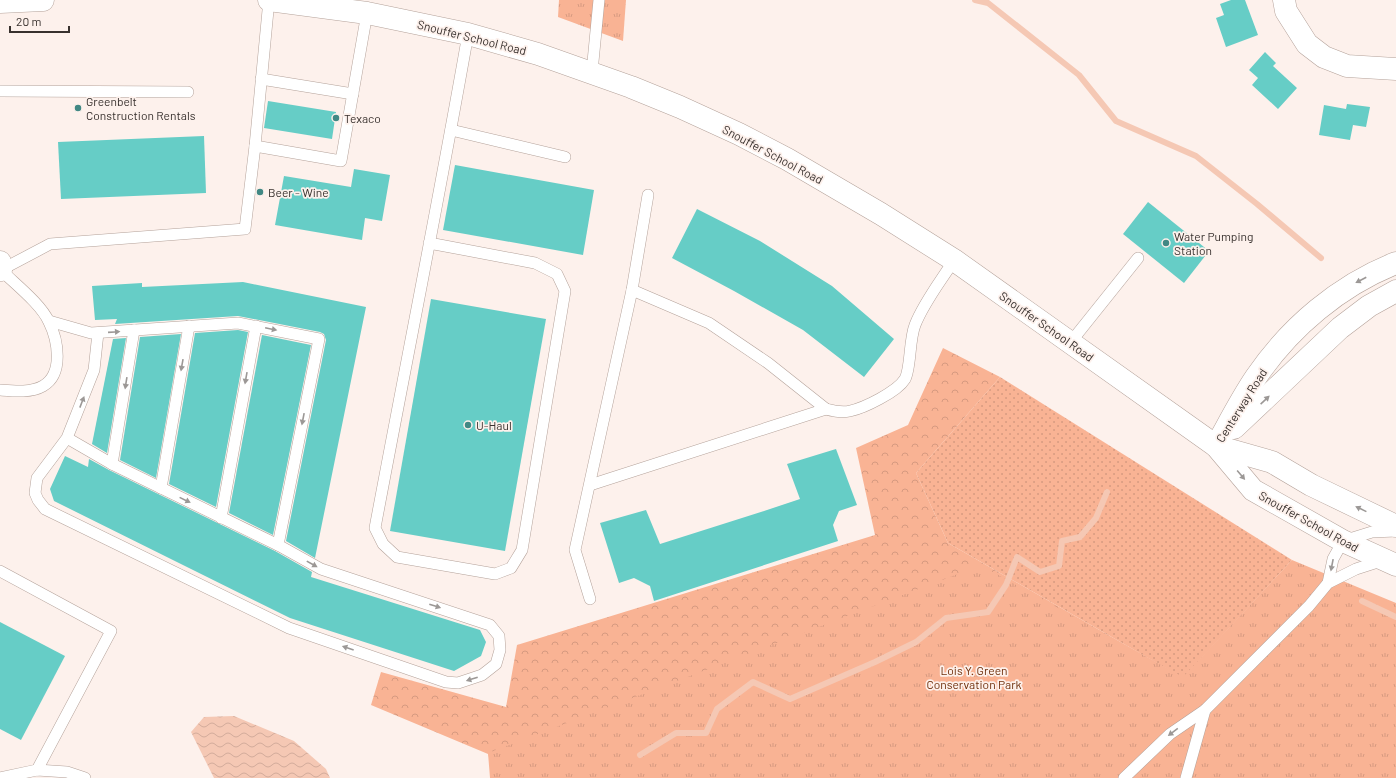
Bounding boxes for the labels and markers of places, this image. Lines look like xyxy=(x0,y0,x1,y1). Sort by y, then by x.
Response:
place label: Greenbelt Construction Rentals xyxy=(86,94,196,122)
marker: Greenbelt Construction Rentals xyxy=(73,103,83,113)
place label: Texaco xyxy=(344,111,381,125)
marker: Texaco xyxy=(331,113,341,123)
place label: Beer - Wine xyxy=(268,185,329,199)
marker: Beer - Wine xyxy=(255,187,265,197)
place label: Water Pumping Station xyxy=(1174,229,1253,257)
marker: Water Pumping Station xyxy=(1161,238,1171,248)
place label: U-Haul xyxy=(476,418,512,432)
marker: U-Haul xyxy=(463,420,473,430)

